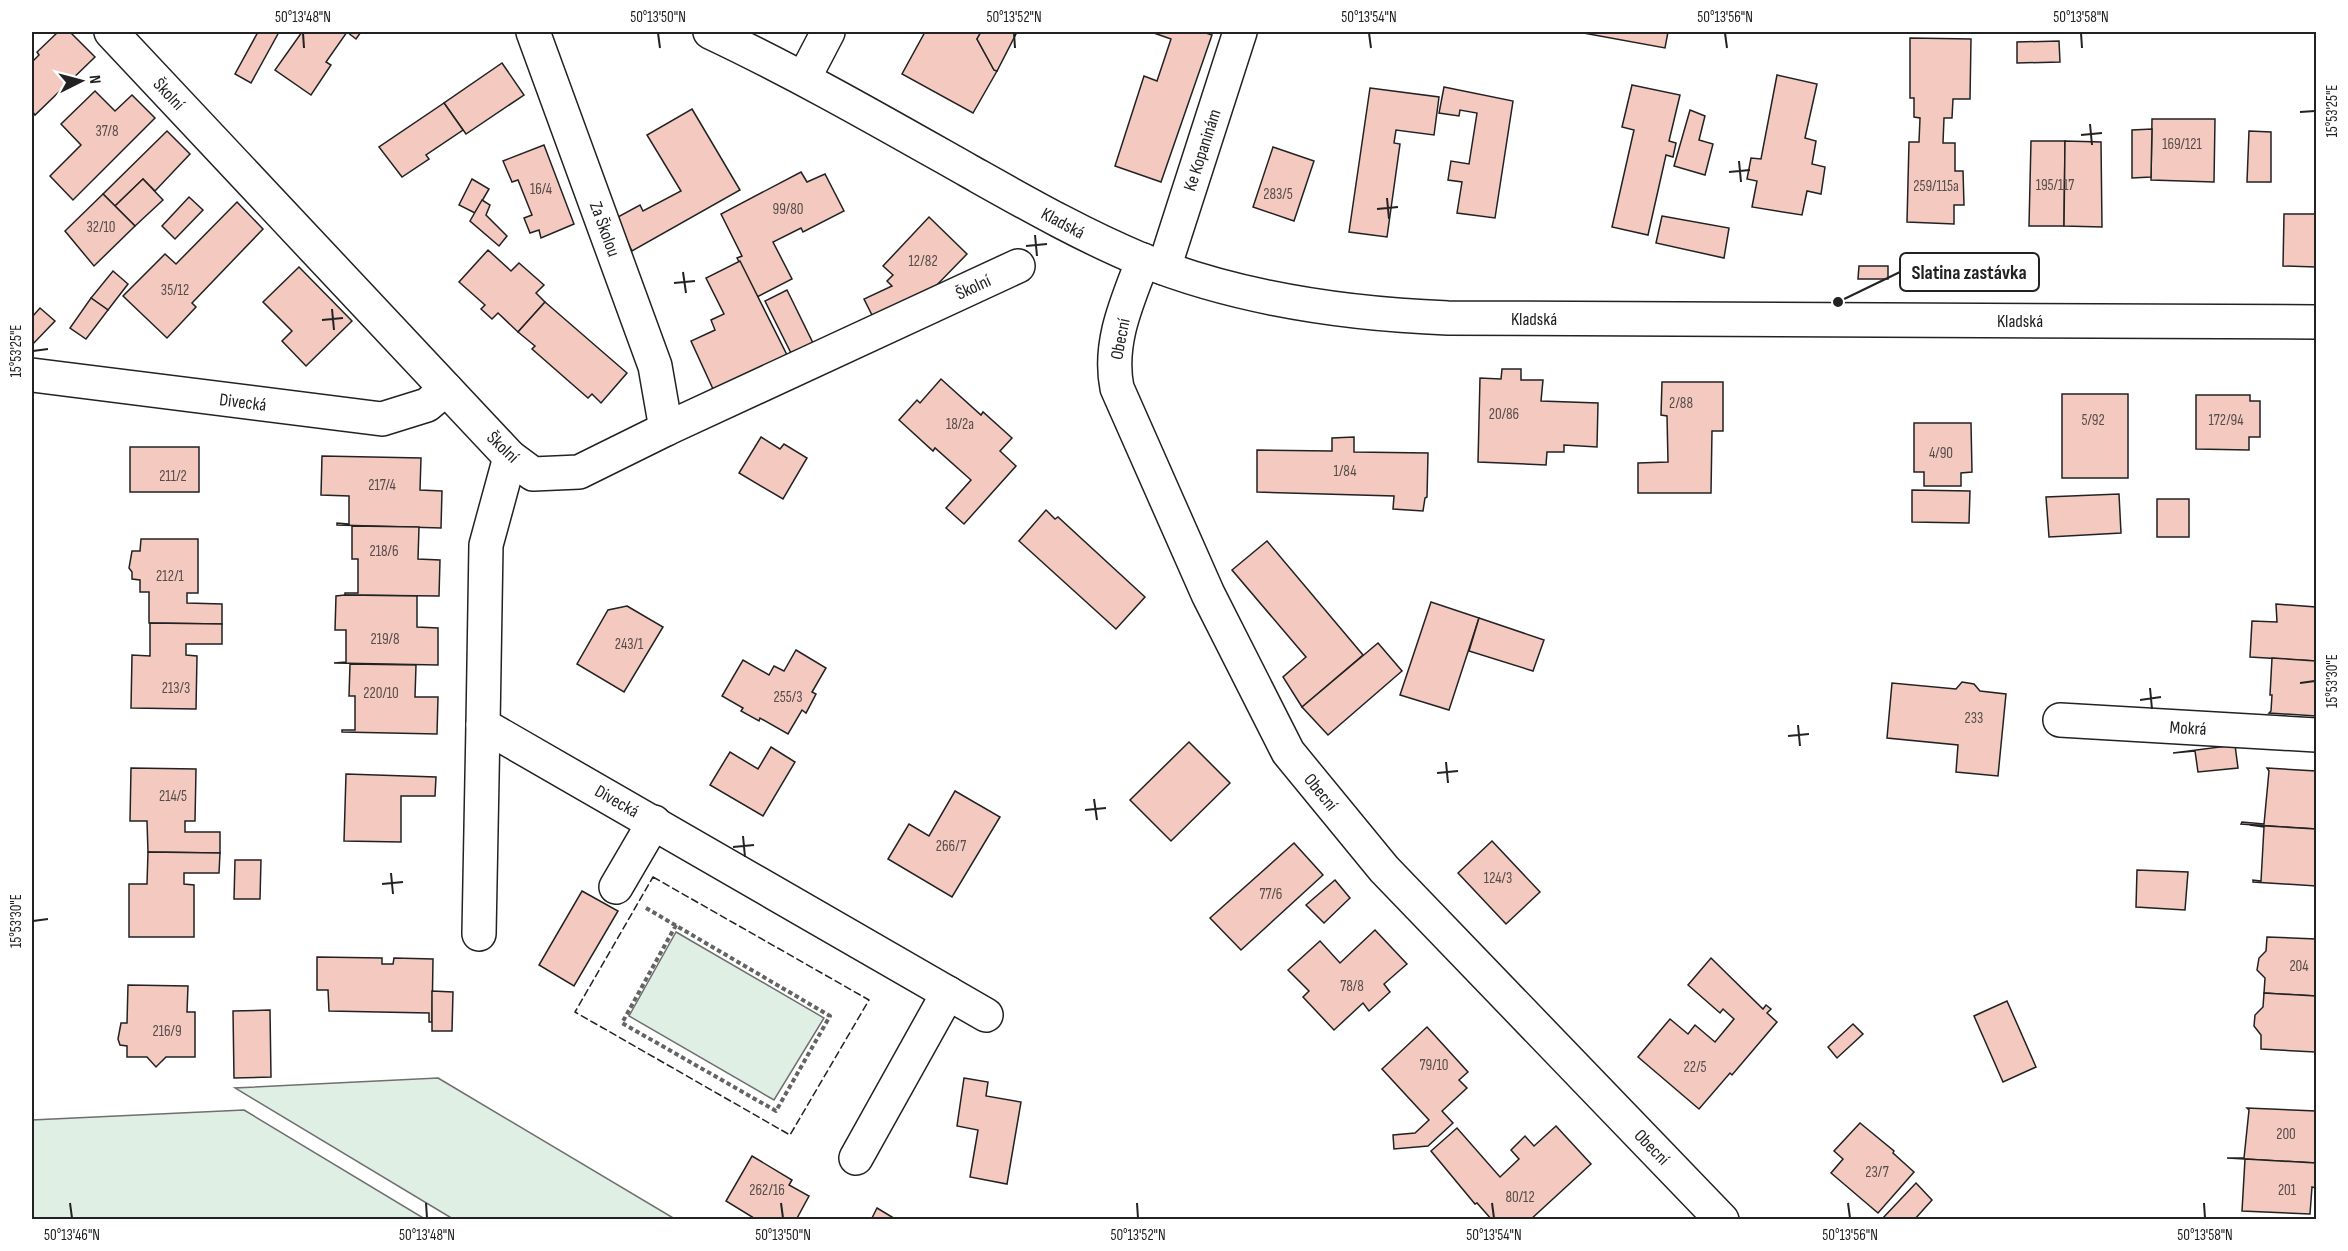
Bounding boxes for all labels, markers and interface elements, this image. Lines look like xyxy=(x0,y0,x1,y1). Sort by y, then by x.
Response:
text: 50°13'48"N xyxy=(275,8,331,27)
text: 50°13'50"N xyxy=(630,8,686,27)
text: 50°13'52"N xyxy=(986,8,1042,27)
text: 50°13'54"N xyxy=(1341,8,1397,27)
text: 50°13'56"N xyxy=(1697,8,1753,27)
text: 50°13'58"N xyxy=(2053,8,2109,27)
north arrow xyxy=(51,51,111,111)
text: N xyxy=(85,74,104,85)
street label: Školní xyxy=(149,74,189,115)
text: 15°53'25"E xyxy=(2323,84,2342,138)
street label: Ke Kopaninám xyxy=(1179,107,1226,194)
house number: 37/8 xyxy=(95,122,119,141)
house number: 169/121 xyxy=(2162,135,2203,154)
house number: 195/117 xyxy=(2036,176,2074,195)
house number: 259/115a xyxy=(1913,177,1959,196)
house number: 16/4 xyxy=(530,180,552,199)
house number: 283/5 xyxy=(1263,185,1293,204)
street label: Za Školou xyxy=(585,199,624,260)
house number: 99/80 xyxy=(773,200,803,219)
street label: Kladská xyxy=(1037,203,1088,244)
house number: 32/10 xyxy=(86,218,116,237)
house number: 12/82 xyxy=(908,252,938,271)
callout: Slatina zastávka xyxy=(1900,253,2039,291)
text: Slatina zastávka xyxy=(1911,261,2027,285)
street label: Školní xyxy=(952,270,995,305)
house number: 35/12 xyxy=(161,281,189,300)
street label: Kladská xyxy=(1511,309,1557,330)
street label: Kladská xyxy=(1997,311,2043,332)
street label: Obecní xyxy=(1106,316,1135,362)
text: 15°53'25"E xyxy=(7,324,26,378)
street label: Divecká xyxy=(218,389,268,416)
house number: 2/88 xyxy=(1669,394,1693,413)
house number: 20/86 xyxy=(1489,405,1519,424)
house number: 5/92 xyxy=(2081,411,2105,430)
house number: 172/94 xyxy=(2209,411,2243,430)
house number: 18/2a xyxy=(946,415,974,434)
street label: Školní xyxy=(482,427,523,468)
house number: 4/90 xyxy=(1929,444,1953,463)
house number: 1/84 xyxy=(1333,462,1357,481)
house number: 211/2 xyxy=(159,467,187,486)
house number: 217/4 xyxy=(368,476,396,495)
house number: 218/6 xyxy=(370,542,398,561)
house number: 212/1 xyxy=(156,567,185,586)
house number: 219/8 xyxy=(370,630,400,649)
house number: 243/1 xyxy=(615,635,644,654)
text: 15°53'30"E xyxy=(2323,654,2342,708)
house number: 213/3 xyxy=(162,679,190,698)
house number: 220/10 xyxy=(363,684,399,703)
house number: 255/3 xyxy=(774,688,802,707)
house number: 233 xyxy=(1965,709,1983,728)
street label: Mokrá xyxy=(2169,717,2207,740)
street label: Obecní xyxy=(1299,769,1342,816)
street label: Divecká xyxy=(591,781,643,822)
house number: 214/5 xyxy=(159,787,187,806)
house number: 266/7 xyxy=(936,837,966,856)
house number: 124/3 xyxy=(1484,869,1512,888)
house number: 77/6 xyxy=(1260,885,1282,904)
text: 15°53'30"E xyxy=(7,894,26,948)
house number: 204 xyxy=(2289,957,2309,976)
house number: 78/8 xyxy=(1340,977,1364,996)
house number: 216/9 xyxy=(152,1022,182,1041)
house number: 79/10 xyxy=(1420,1056,1448,1075)
house number: 22/5 xyxy=(1683,1058,1707,1077)
street label: Obecní xyxy=(1630,1125,1674,1170)
house number: 200 xyxy=(2276,1125,2296,1144)
house number: 23/7 xyxy=(1865,1163,1889,1182)
house number: 262/16 xyxy=(749,1181,785,1200)
house number: 201 xyxy=(2278,1181,2297,1200)
house number: 80/12 xyxy=(1505,1188,1535,1207)
text: 50°13'46"N xyxy=(44,1226,100,1245)
text: 50°13'48"N xyxy=(399,1226,455,1245)
text: 50°13'50"N xyxy=(755,1226,811,1245)
text: 50°13'52"N xyxy=(1110,1226,1166,1245)
text: 50°13'54"N xyxy=(1466,1226,1522,1245)
text: 50°13'56"N xyxy=(1822,1226,1878,1245)
text: 50°13'58"N xyxy=(2177,1226,2233,1245)

